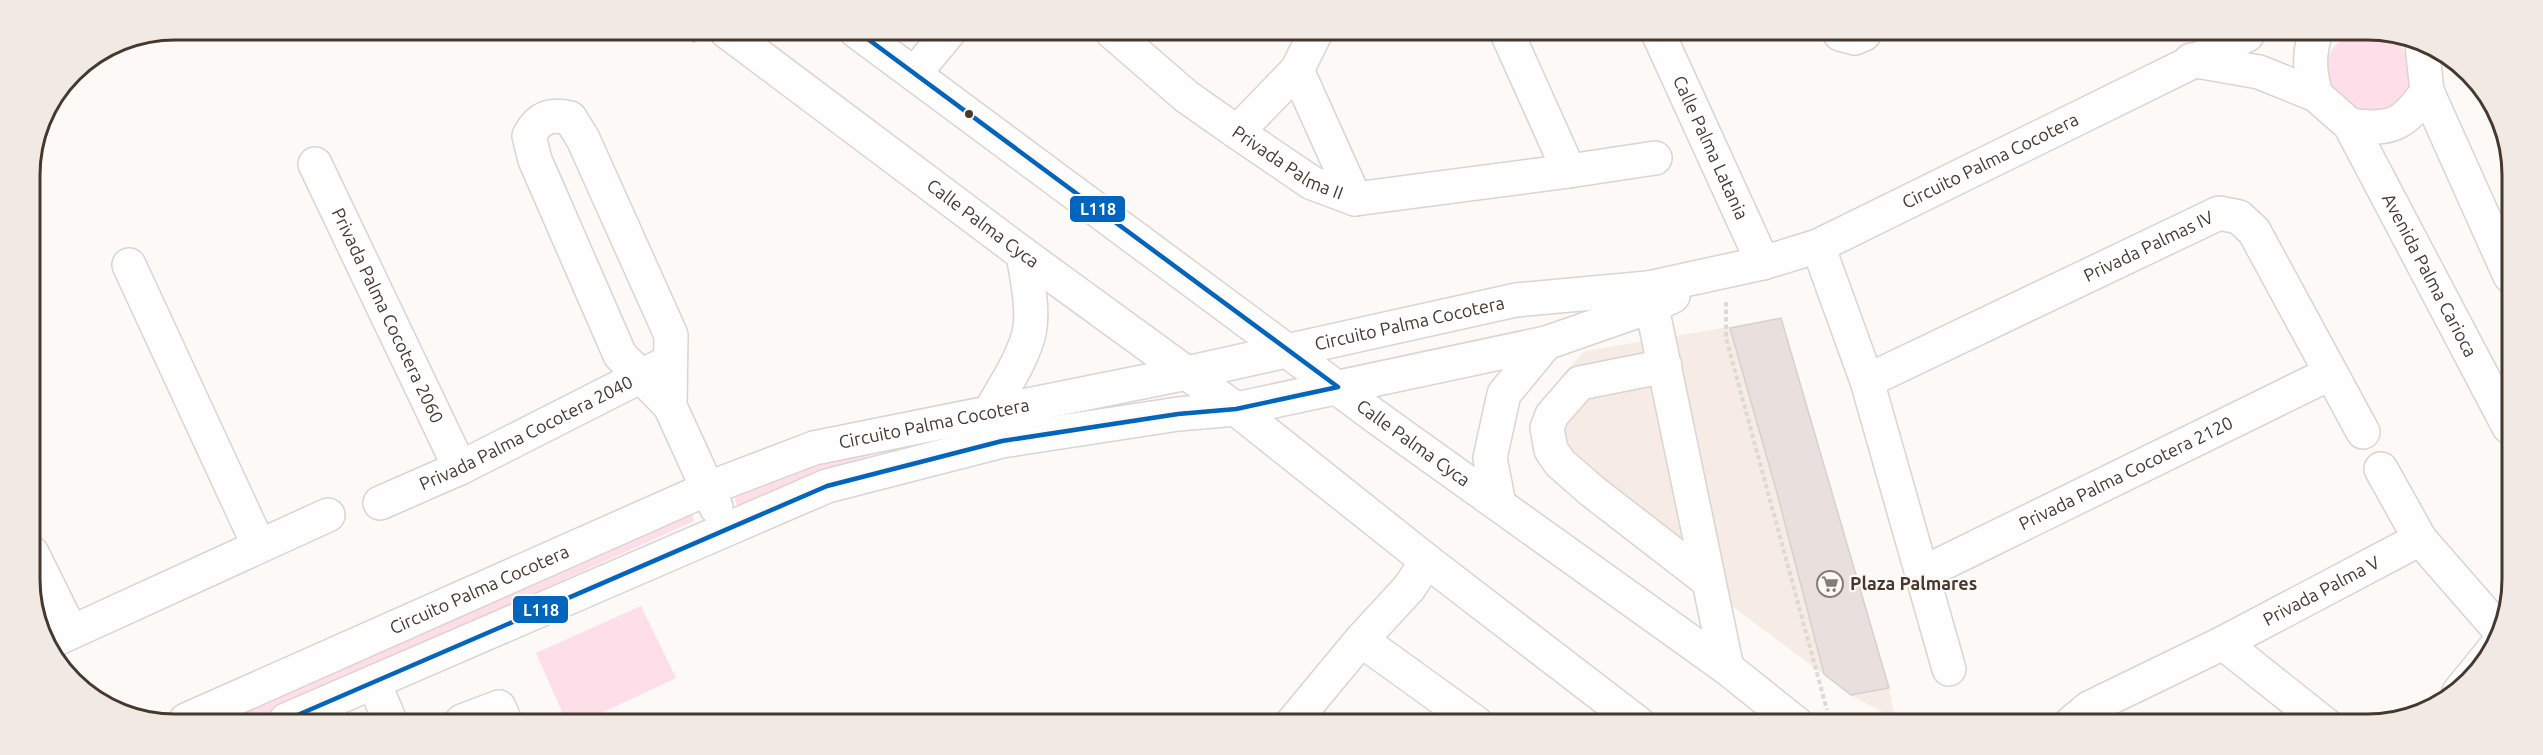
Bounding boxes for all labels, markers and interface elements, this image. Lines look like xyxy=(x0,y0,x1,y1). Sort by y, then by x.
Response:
street label: Calle Palma Latania xyxy=(1670,72,1753,222)
unlabelled marker xyxy=(963,108,975,120)
street label: Circuito Palma Cocotera xyxy=(1899,108,2081,212)
street label: Privada Palma II xyxy=(1229,121,1346,203)
street label: Calle Palma Cyca xyxy=(923,175,1043,271)
street label: Avenida Palma Carioca xyxy=(2379,190,2481,360)
line badge: L118 xyxy=(1069,195,1126,223)
text: L118 xyxy=(1080,200,1116,218)
street label: Privada Palma Cocotera 2060 xyxy=(328,205,448,426)
street label: Privada Palmas IV xyxy=(2080,206,2217,285)
street label: Circuito Palma Cocotera xyxy=(1313,292,1506,353)
street label: Privada Palma Cocotera 2040 xyxy=(416,371,636,494)
street label: Circuito Palma Cocotera xyxy=(837,394,1031,452)
street label: Calle Palma Cyca xyxy=(1353,395,1474,490)
street label: Privada Palma Cocotera 2120 xyxy=(2015,412,2236,533)
street label: Circuito Palma Cocotera xyxy=(386,540,572,637)
street label: Privada Palma V xyxy=(2259,551,2383,629)
supermarket icon: Plaza Palmares xyxy=(1815,569,1845,599)
place label: Plaza Palmares xyxy=(1850,573,1977,593)
line badge: L118 xyxy=(512,595,569,624)
text: L118 xyxy=(523,601,559,619)

